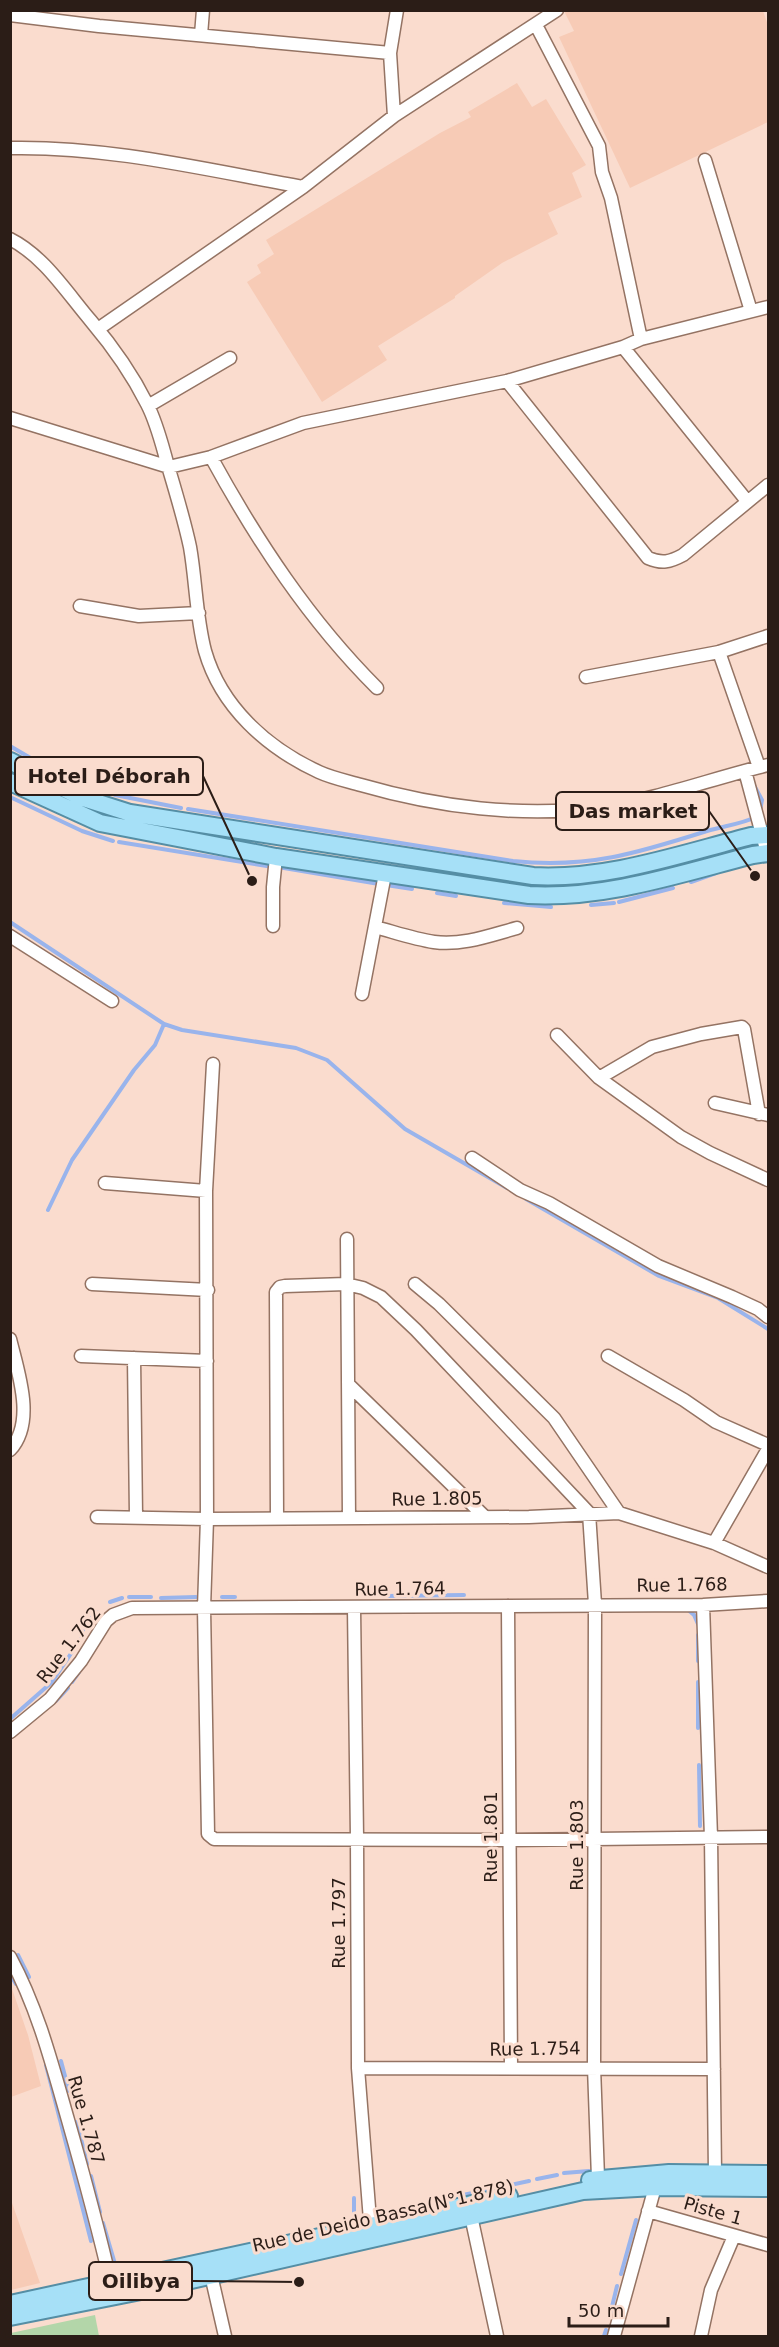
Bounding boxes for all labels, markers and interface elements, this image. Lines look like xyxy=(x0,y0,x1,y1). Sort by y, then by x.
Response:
callout: Hotel Déborah xyxy=(15,757,203,795)
text: Hotel Déborah xyxy=(27,764,191,788)
callout: Das market xyxy=(556,792,709,830)
text: Das market xyxy=(568,799,698,823)
street label: Rue 1.805 xyxy=(391,1487,483,1510)
street label: Rue 1.768 xyxy=(636,1573,728,1596)
street label: Rue 1.764 xyxy=(354,1577,446,1600)
street label: Rue 1.762 xyxy=(32,1602,105,1687)
street label: Rue 1.801 xyxy=(480,1791,501,1883)
street label: Rue 1.803 xyxy=(566,1799,587,1891)
street label: Rue 1.797 xyxy=(328,1877,349,1969)
street label: Rue 1.754 xyxy=(489,2037,581,2060)
street label: Rue 1.787 xyxy=(64,2073,109,2167)
street label: Rue de Deido Bassa(N°1.878) xyxy=(250,2175,516,2256)
street label: Piste 1 xyxy=(681,2192,745,2229)
callout: Oilibya xyxy=(89,2262,192,2300)
text: Oilibya xyxy=(102,2269,180,2293)
scale bar xyxy=(569,2290,668,2328)
text: 50 m xyxy=(578,2300,624,2321)

